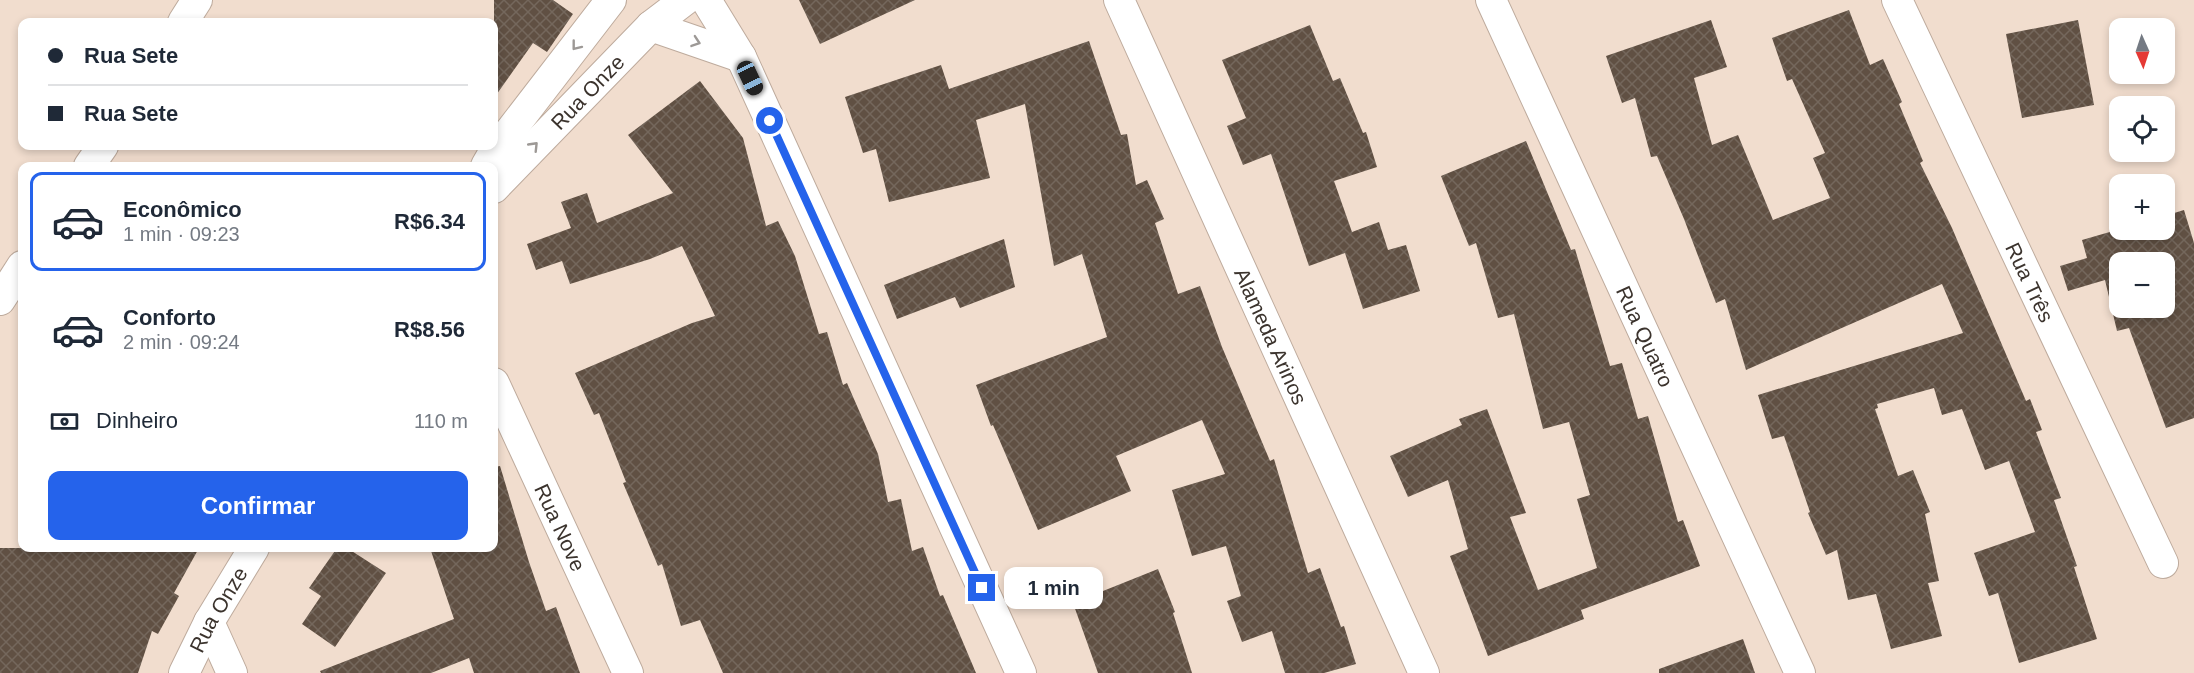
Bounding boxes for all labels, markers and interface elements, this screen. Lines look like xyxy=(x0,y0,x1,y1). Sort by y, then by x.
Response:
north arrow xyxy=(2109,18,2175,84)
map controls xyxy=(2109,18,2175,318)
one-way arrow xyxy=(690,34,701,47)
one-way arrow xyxy=(572,40,583,51)
text: Rua Sete xyxy=(84,43,178,68)
street label: Rua Onze xyxy=(546,50,628,134)
car xyxy=(734,58,766,98)
button: locate xyxy=(2109,96,2175,162)
text: Rua Sete xyxy=(84,101,178,126)
route start xyxy=(756,107,783,134)
one-way arrow xyxy=(527,143,538,154)
button: + xyxy=(2109,174,2175,240)
icon: car xyxy=(51,195,105,249)
text: Econômico xyxy=(123,197,242,222)
text: R$6.34 xyxy=(394,209,465,234)
text: 1 min · 09:23 xyxy=(123,223,240,245)
street label: Rua Três xyxy=(2002,239,2059,326)
button: − xyxy=(2109,252,2175,318)
street label: Alameda Arinos xyxy=(1230,264,1312,408)
street label: Rua Quatro xyxy=(1612,282,1679,390)
icon: car xyxy=(51,303,105,357)
text: Conforto xyxy=(123,305,216,330)
text: R$8.56 xyxy=(394,317,465,342)
text: 2 min · 09:24 xyxy=(123,331,240,353)
icon: cash xyxy=(48,405,81,438)
text: Dinheiro xyxy=(96,408,178,433)
text: 110 m xyxy=(414,410,468,432)
button: Confirmar xyxy=(48,471,468,540)
street label: Rua Nove xyxy=(531,480,591,575)
street label: Rua Onze xyxy=(185,563,251,656)
callout: 1 min xyxy=(1003,567,1102,609)
route end xyxy=(968,574,995,601)
text: 1 min xyxy=(1027,577,1080,599)

